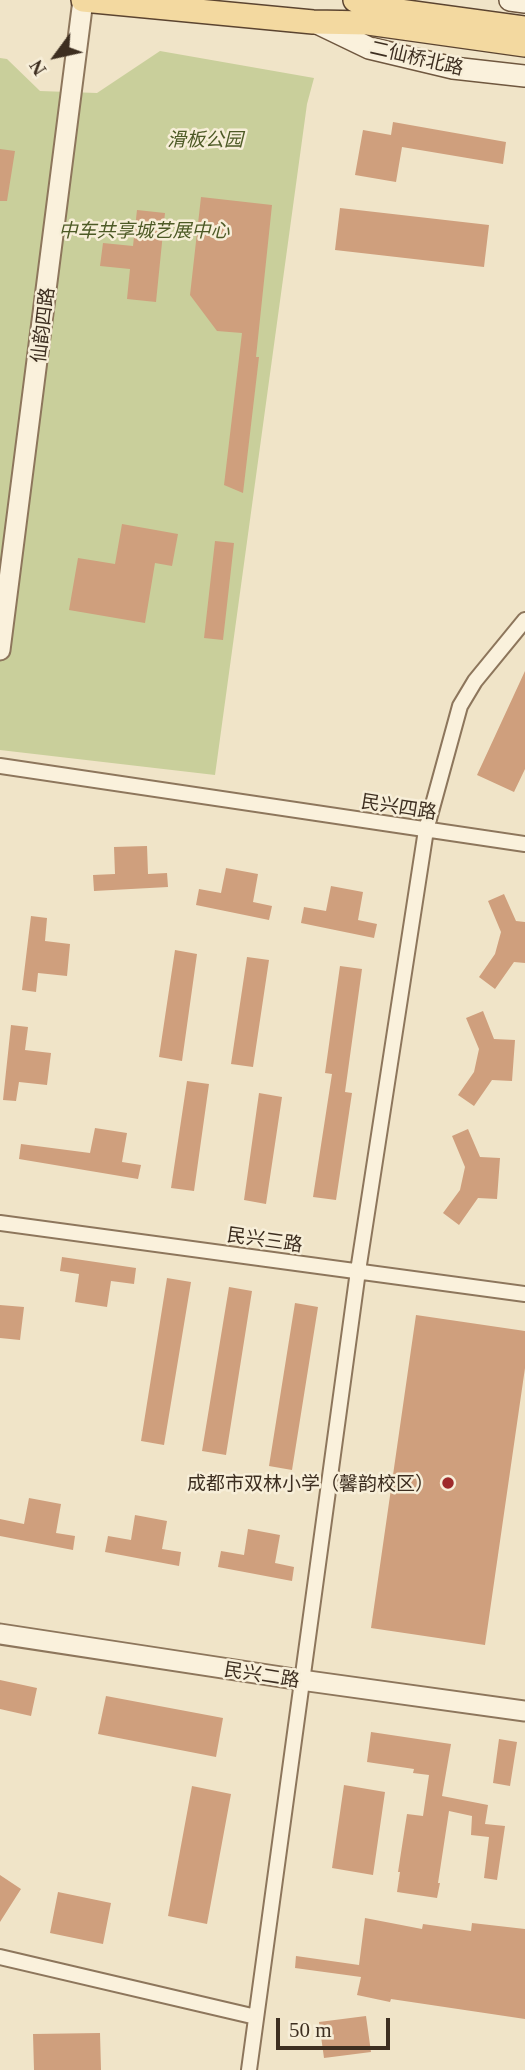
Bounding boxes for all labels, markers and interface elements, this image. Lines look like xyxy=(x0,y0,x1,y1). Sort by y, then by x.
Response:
north arrow xyxy=(21,21,91,91)
street label: 二仙桥北路 xyxy=(368,35,466,79)
text: N xyxy=(25,56,51,79)
park label: 滑板公园 xyxy=(167,128,243,150)
park label: 中车共享城艺展中心 xyxy=(59,219,229,241)
street label: 仙韵四路 xyxy=(26,286,58,364)
street label: 民兴四路 xyxy=(360,789,438,823)
street label: 民兴三路 xyxy=(226,1222,304,1256)
place label: 成都市双林小学（馨韵校区） xyxy=(187,1472,434,1494)
marker: 成都市双林小学（馨韵校区） xyxy=(440,1475,456,1491)
street label: 民兴二路 xyxy=(223,1657,301,1691)
scale bar xyxy=(280,2004,394,2048)
text: 50 m xyxy=(289,2018,332,2042)

